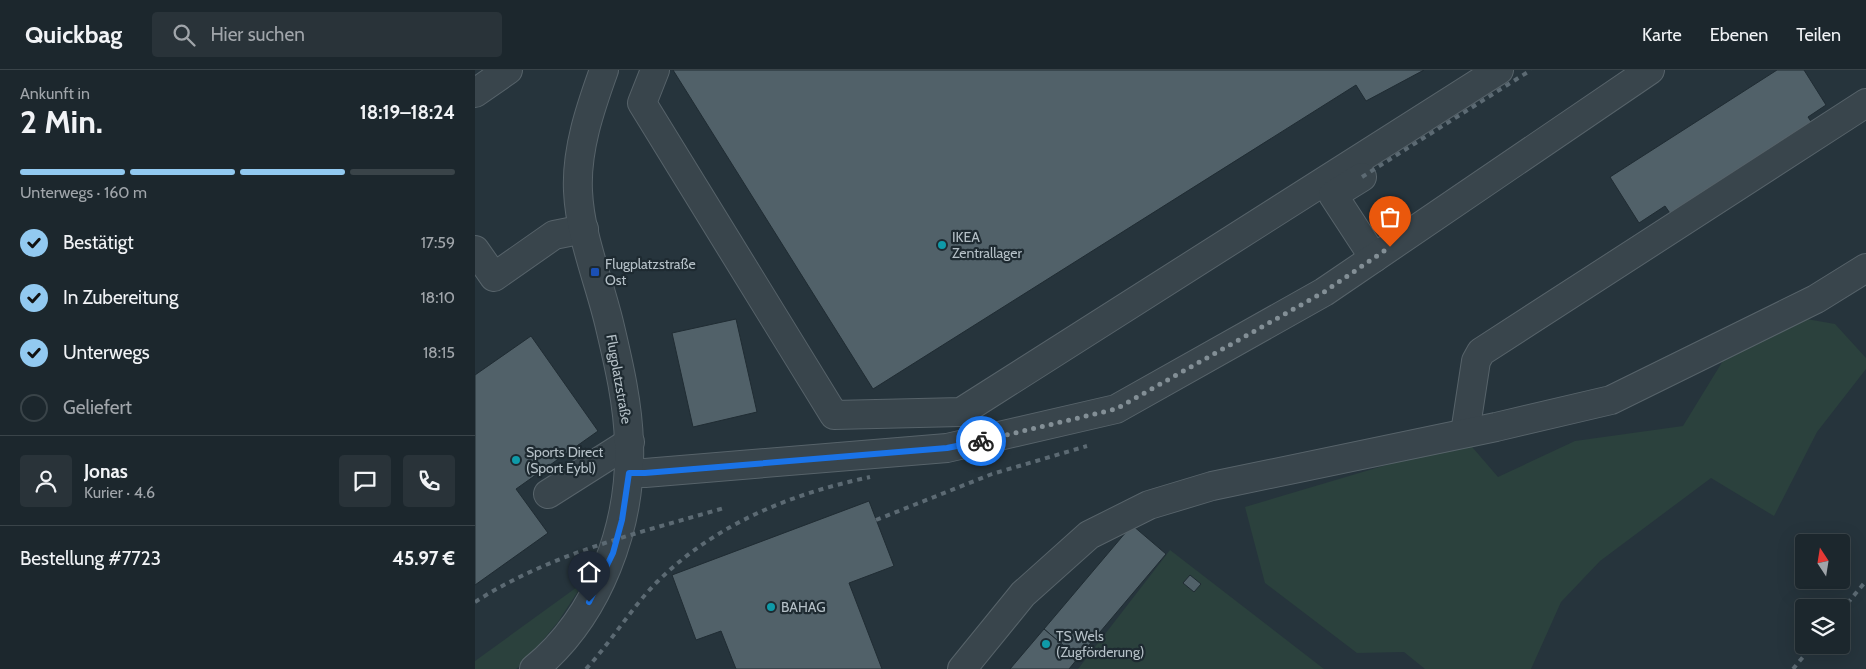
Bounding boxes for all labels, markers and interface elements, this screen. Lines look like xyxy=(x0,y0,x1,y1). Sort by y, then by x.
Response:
search box xyxy=(152,12,502,57)
text: Quickbag xyxy=(25,20,122,49)
icon: search xyxy=(170,21,198,49)
text: Hier suchen xyxy=(210,23,305,46)
text: Karte xyxy=(1642,24,1682,46)
text: Ebenen xyxy=(1710,24,1768,46)
text: Teilen xyxy=(1796,24,1841,46)
text: Ankunft in xyxy=(20,84,90,103)
text: 18:19–18:24 xyxy=(360,101,455,124)
text: 2 Min. xyxy=(20,102,103,141)
text: Unterwegs · 160 m xyxy=(20,183,147,202)
pin xyxy=(1369,196,1411,247)
icon: bag xyxy=(1376,203,1404,231)
place label: IKEA Zentrallager xyxy=(952,228,1022,262)
icon: check xyxy=(20,229,48,257)
text: Bestätigt xyxy=(63,231,134,254)
text: 17:59 xyxy=(421,233,455,252)
marker: IKEA Zentrallager xyxy=(936,239,948,251)
place label: Flugplatzstraße Ost xyxy=(605,255,696,289)
marker: Flugplatzstraße Ost xyxy=(589,266,601,278)
icon: check xyxy=(20,284,48,312)
text: In Zubereitung xyxy=(63,286,179,309)
text: 18:10 xyxy=(420,288,455,307)
street label: Flugplatzstraße xyxy=(602,333,636,425)
icon: check xyxy=(20,339,48,367)
text: Unterwegs xyxy=(63,341,150,364)
text: 18:15 xyxy=(423,343,455,362)
text: Geliefert xyxy=(63,396,132,419)
courier xyxy=(956,416,1006,466)
icon: bike xyxy=(967,427,995,455)
place label: Sports Direct (Sport Eybl) xyxy=(526,443,603,477)
marker: Sports Direct (Sport Eybl) xyxy=(510,454,522,466)
button: person xyxy=(20,455,72,507)
button: chat xyxy=(339,455,391,507)
button: phone xyxy=(403,455,455,507)
text: Jonas xyxy=(84,460,128,483)
text: Kurier · 4.6 xyxy=(84,483,155,502)
north arrow xyxy=(1795,534,1850,589)
map controls xyxy=(1795,534,1850,654)
text: Bestellung #7723 xyxy=(20,547,161,570)
text: 45.97 € xyxy=(392,547,455,570)
pin xyxy=(568,551,610,602)
icon: home xyxy=(575,558,603,586)
place label: BAHAG xyxy=(781,598,826,616)
button: layers xyxy=(1795,599,1850,654)
marker: BAHAG xyxy=(765,601,777,613)
place label: TS Wels (Zugförderung) xyxy=(1056,627,1144,661)
marker: TS Wels (Zugförderung) xyxy=(1040,638,1052,650)

